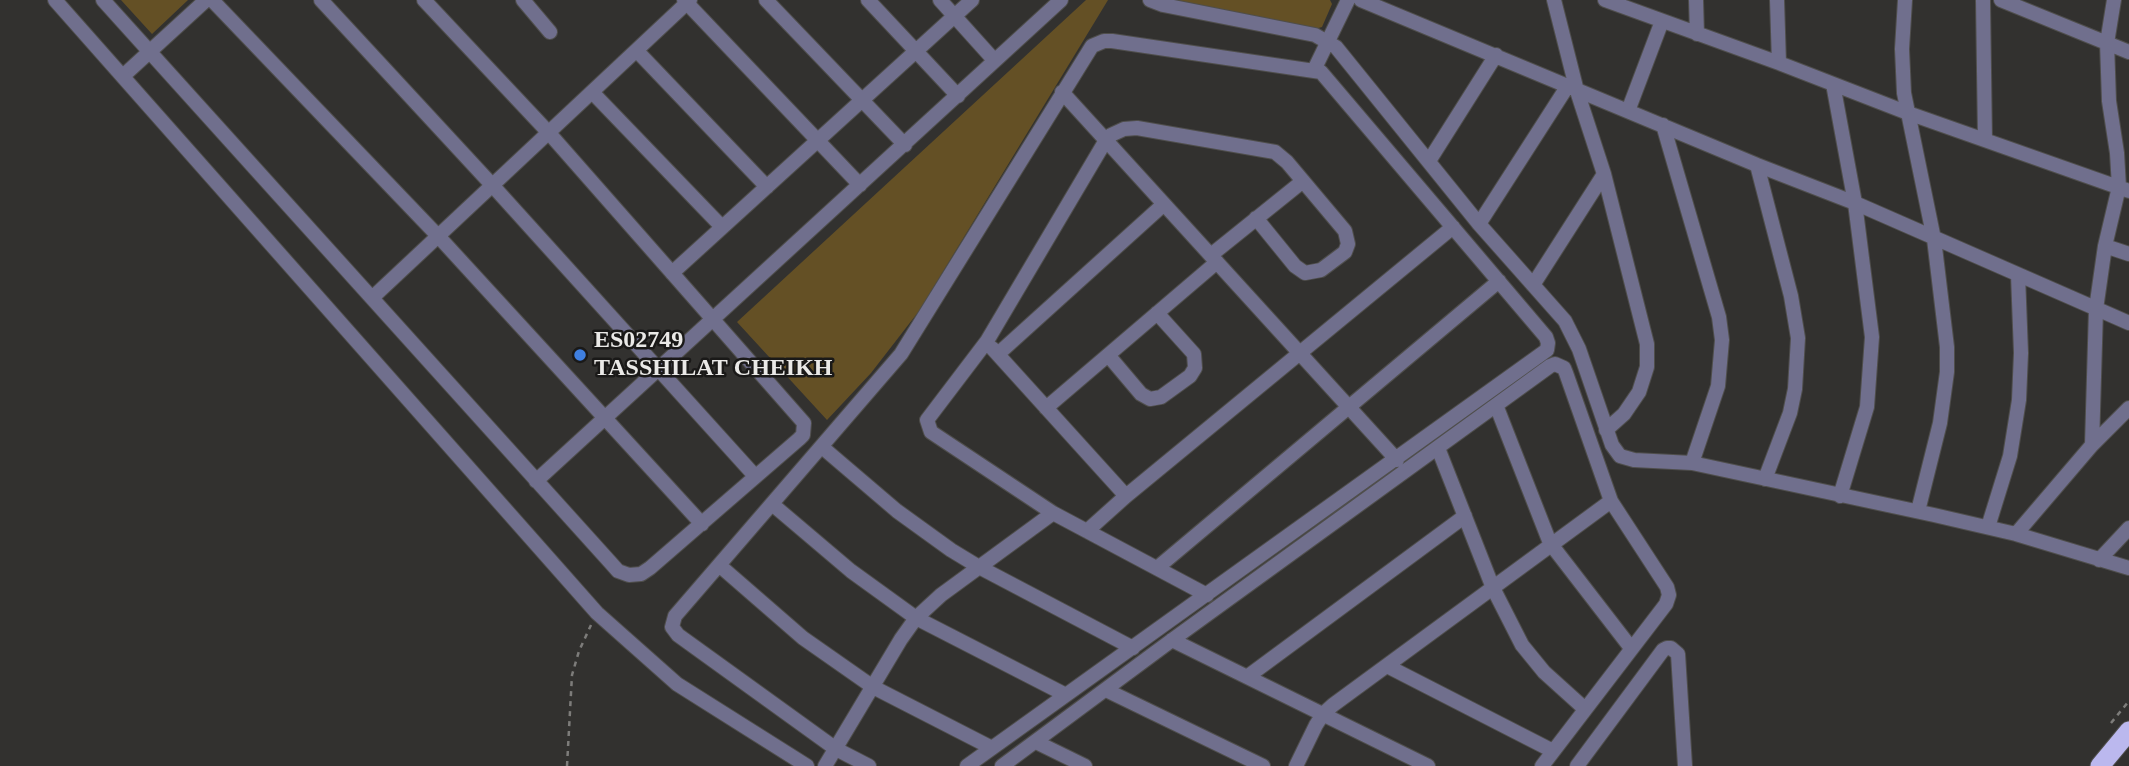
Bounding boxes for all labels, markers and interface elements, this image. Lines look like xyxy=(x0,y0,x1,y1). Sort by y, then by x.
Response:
place label: ES02749 TASSHILAT CHEIKH xyxy=(594,327,835,383)
marker: ES02749 TASSHILAT CHEIKH xyxy=(572,347,588,363)

